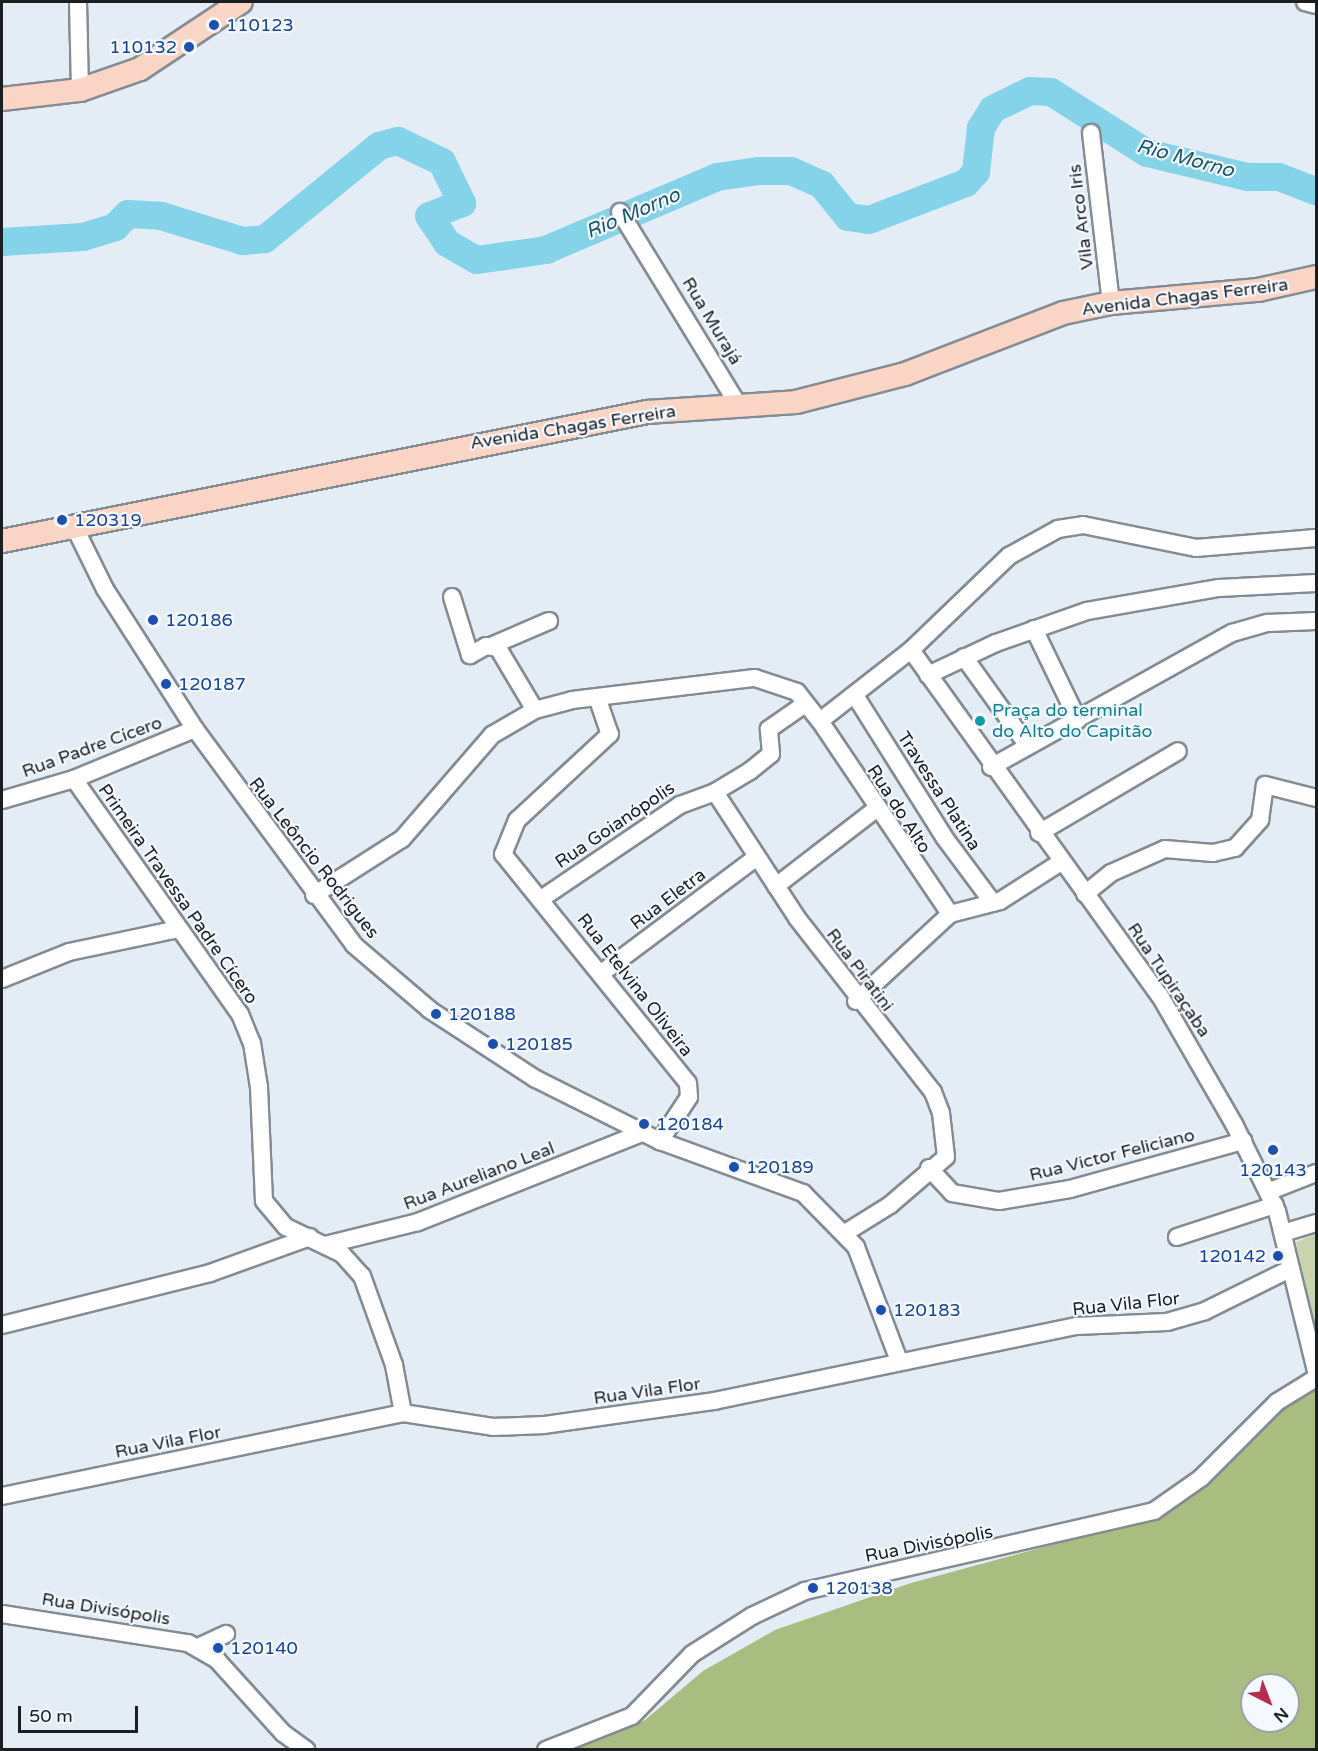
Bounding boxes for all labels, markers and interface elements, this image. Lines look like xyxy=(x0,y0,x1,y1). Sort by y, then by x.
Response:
place label: 110123 xyxy=(226,14,294,36)
marker: 110123 xyxy=(207,18,221,32)
place label: 110132 xyxy=(109,36,177,58)
marker: 110132 xyxy=(182,40,196,54)
water label: Rio Morno xyxy=(1134,134,1236,184)
street label: Vila Arco Iris xyxy=(1064,163,1098,271)
water label: Rio Morno xyxy=(582,183,684,245)
street label: Rua Murajá xyxy=(677,273,747,369)
street label: Avenida Chagas Ferreira xyxy=(1080,274,1290,320)
street label: Avenida Chagas Ferreira xyxy=(469,400,677,454)
place label: 120319 xyxy=(74,509,142,531)
marker: 120319 xyxy=(55,513,69,527)
place label: 120186 xyxy=(165,609,233,631)
marker: 120186 xyxy=(146,613,160,627)
place label: 120187 xyxy=(178,673,246,695)
marker: 120187 xyxy=(159,677,173,691)
place label: Praça do terminal do Alto do Capitão xyxy=(992,700,1153,742)
street label: Rua Padre Cícero xyxy=(19,712,165,782)
marker: Praça do terminal do Alto do Capitão xyxy=(973,714,987,728)
street label: Travessa Platina xyxy=(893,728,985,854)
street label: Rua do Alto xyxy=(862,761,936,857)
street label: Rua Leôncio Rodrigues xyxy=(244,773,384,943)
street label: Rua Goianópolis xyxy=(551,777,679,873)
street label: Primeira Travessa Padre Cícero xyxy=(94,780,262,1008)
street label: Rua Eletra xyxy=(626,864,710,934)
street label: Rua Etelvina Oliveira xyxy=(572,909,698,1061)
street label: Rua Tupiraçaba xyxy=(1123,919,1215,1041)
street label: Rua Piratini xyxy=(822,924,898,1016)
place label: 120188 xyxy=(448,1003,516,1025)
marker: 120188 xyxy=(429,1007,443,1021)
place label: 120185 xyxy=(505,1033,573,1055)
marker: 120185 xyxy=(486,1037,500,1051)
place label: 120184 xyxy=(656,1113,724,1135)
marker: 120184 xyxy=(637,1117,651,1131)
street label: Rua Victor Feliciano xyxy=(1027,1124,1197,1186)
street label: Rua Aureliano Leal xyxy=(400,1137,558,1215)
marker: 120143 xyxy=(1266,1143,1280,1157)
place label: 120189 xyxy=(746,1156,814,1178)
place label: 120143 xyxy=(1239,1159,1307,1181)
marker: 120189 xyxy=(727,1160,741,1174)
place label: 120142 xyxy=(1198,1245,1266,1267)
marker: 120142 xyxy=(1271,1249,1285,1263)
street label: Rua Vila Flor xyxy=(1071,1288,1181,1320)
place label: 120183 xyxy=(893,1299,961,1321)
marker: 120183 xyxy=(874,1303,888,1317)
street label: Rua Vila Flor xyxy=(592,1373,702,1409)
street label: Rua Vila Flor xyxy=(113,1421,223,1463)
street label: Rua Divisópolis xyxy=(863,1521,995,1567)
place label: 120138 xyxy=(825,1577,893,1599)
marker: 120138 xyxy=(806,1581,820,1595)
street label: Rua Divisópolis xyxy=(40,1588,172,1630)
place label: 120140 xyxy=(230,1637,298,1659)
marker: 120140 xyxy=(211,1641,225,1655)
north arrow xyxy=(1240,1673,1300,1733)
scale bar xyxy=(21,1694,141,1732)
text: N xyxy=(1269,1703,1292,1727)
text: 50 m xyxy=(29,1705,73,1727)

